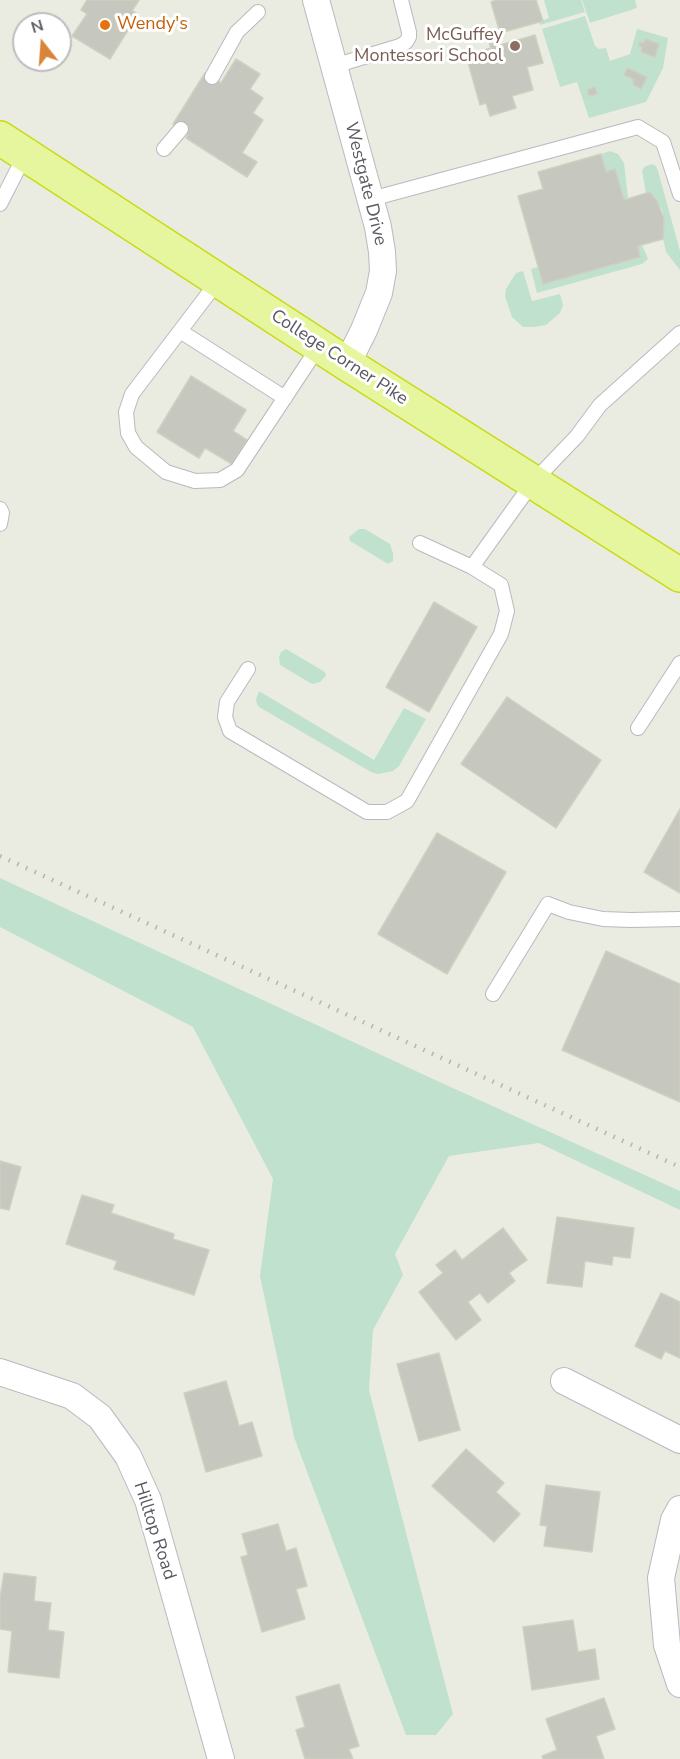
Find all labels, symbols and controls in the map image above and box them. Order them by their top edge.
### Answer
north arrow [12,12,72,72]
text: N [28,14,46,39]
place label: Wendy's [117,14,188,36]
marker: Wendy's [98,18,112,32]
place label: McGuffey Montessori School [354,25,503,68]
marker: McGuffey Montessori School [508,39,522,53]
street label: Westgate Drive [339,120,391,248]
street label: College Corner Pike [266,306,412,410]
street label: Hilltop Road [128,1479,180,1583]

